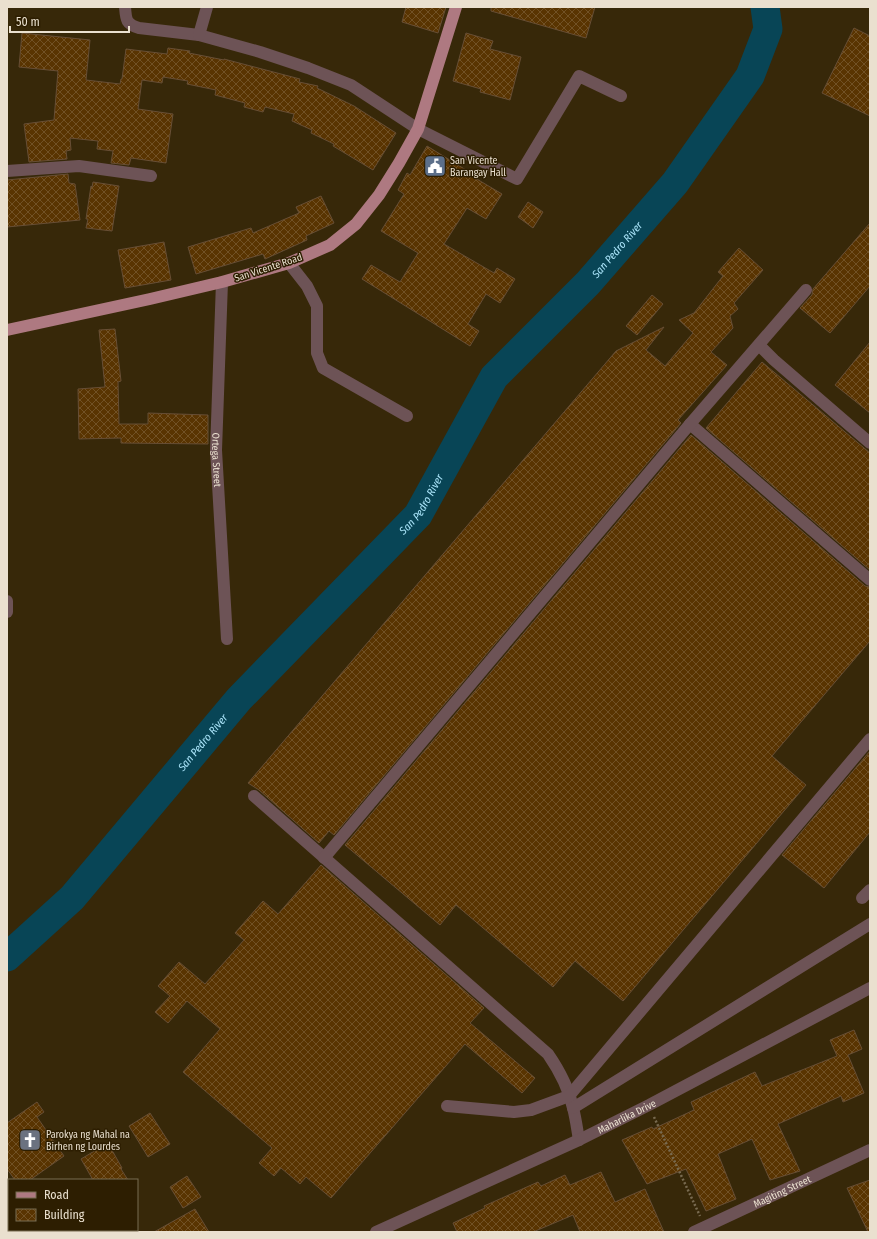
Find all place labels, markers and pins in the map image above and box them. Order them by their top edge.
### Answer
public building icon: San Vicente Barangay Hall [422,153,448,179]
place label: San Vicente Barangay Hall [450,155,506,179]
church icon: Parokya ng Mahal na Birhen ng Lourdes [17,1127,43,1153]
place label: Parokya ng Mahal na Birhen ng Lourdes [46,1129,130,1153]

